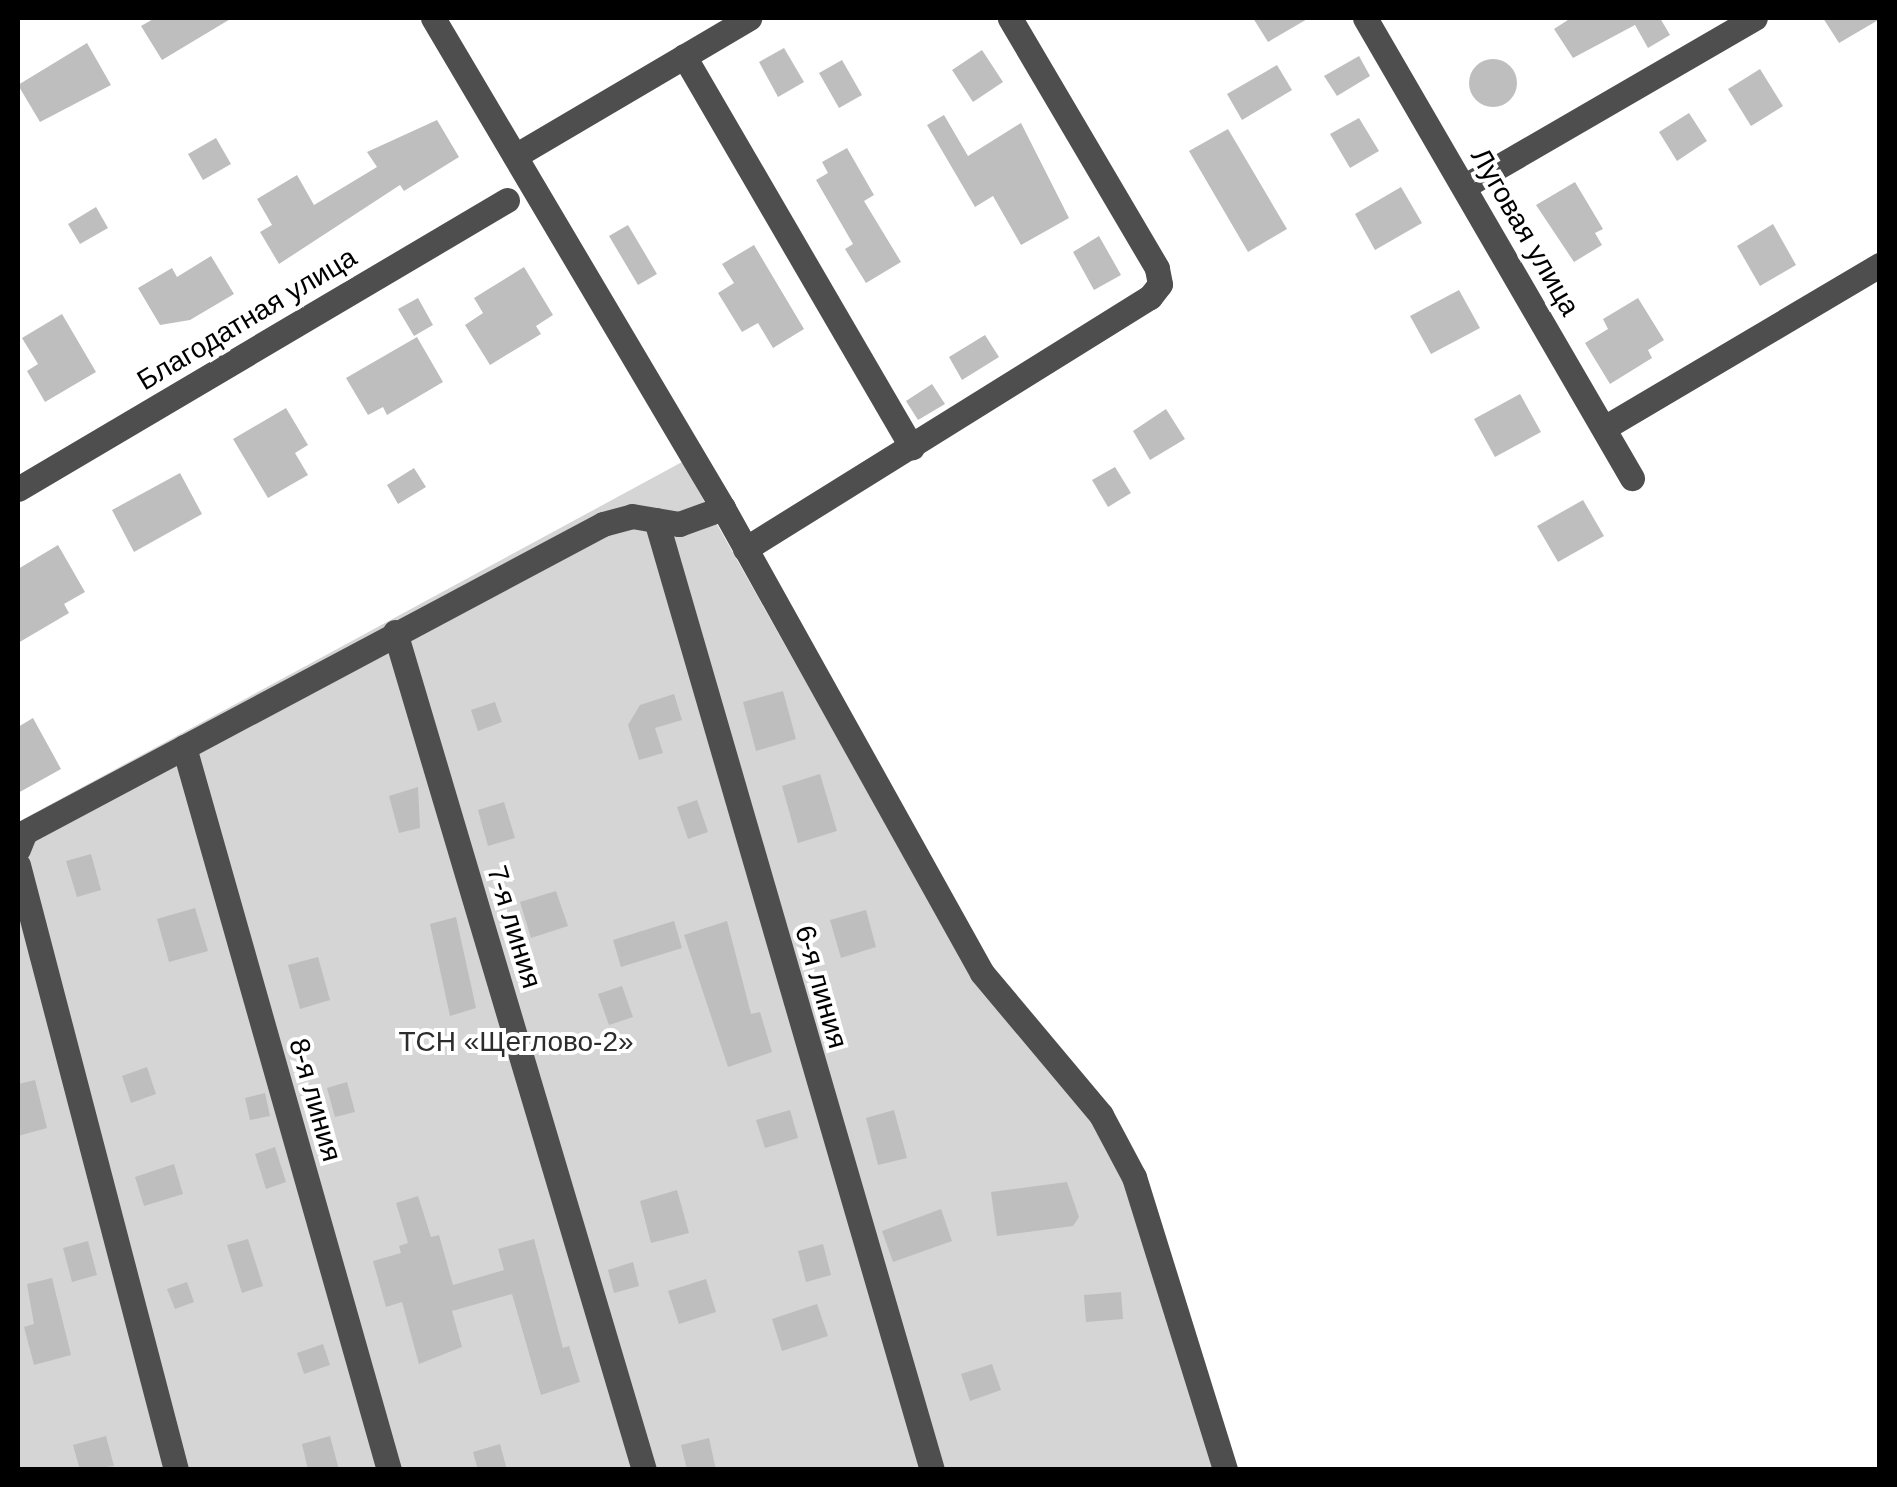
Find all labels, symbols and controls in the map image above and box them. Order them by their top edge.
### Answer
street label: Луговая улица [1463,142,1587,322]
street label: Благодатная улица [131,240,363,398]
street label: 7-я линия [480,862,548,992]
street label: 6-я линия [787,922,855,1052]
park label: ТСН «Щеглово-2» [398,1025,634,1059]
street label: 8-я линия [281,1035,349,1165]

